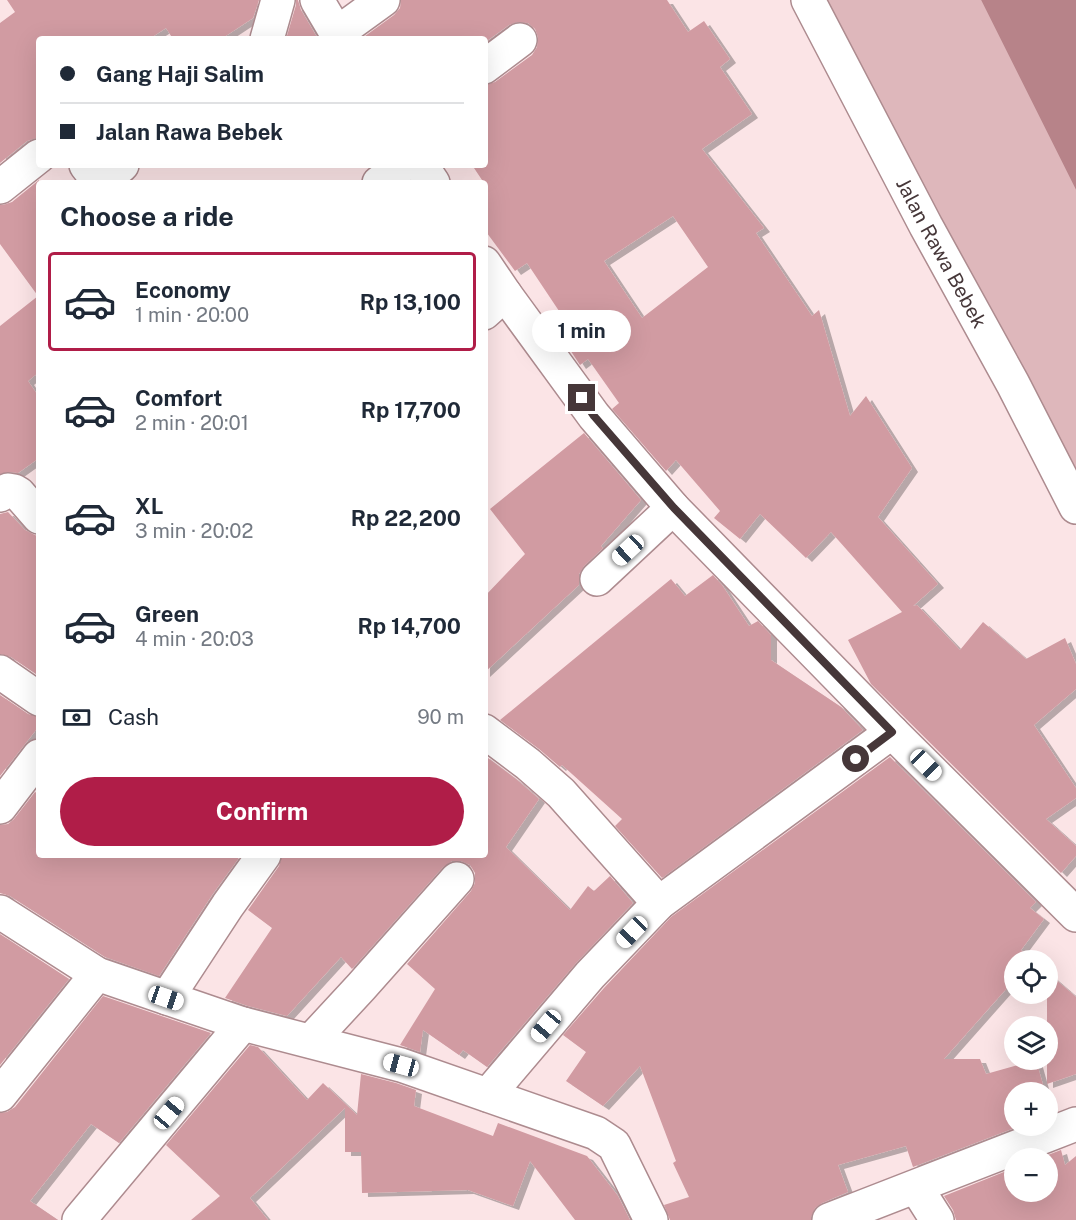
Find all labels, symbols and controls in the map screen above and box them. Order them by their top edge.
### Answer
text: Gang Haji Salim [96,61,264,87]
text: Jalan Rawa Bebek [96,119,283,145]
street label: Jalan Rawa Bebek [891,174,992,332]
text: Choose a ride [60,200,234,232]
icon: car [63,275,117,329]
text: Economy [135,277,231,303]
text: Rp 13,100 [360,289,461,315]
text: 1 min · 20:00 [135,303,249,327]
callout: 1 min [532,311,632,353]
text: 1 min [557,319,606,343]
icon: car [63,383,117,437]
route end [568,384,595,411]
text: Comfort [135,385,222,411]
text: Rp 17,700 [361,397,461,423]
text: 2 min · 20:01 [135,411,249,435]
icon: car [63,491,117,545]
text: XL [135,493,163,519]
text: Rp 22,200 [351,505,461,531]
text: 3 min · 20:02 [135,519,253,543]
car [609,531,647,569]
icon: car [63,599,117,653]
text: Green [135,601,199,627]
text: Rp 14,700 [358,613,461,639]
text: 4 min · 20:03 [135,627,254,651]
icon: cash [60,701,93,734]
text: Cash [108,704,159,730]
text: 90 m [417,705,464,729]
route start [842,745,869,772]
car [907,746,945,784]
button: Confirm [60,777,464,846]
car [613,913,651,951]
map controls [1004,950,1058,1202]
button: locate [1004,950,1058,1004]
car [146,984,186,1012]
car [528,1006,564,1046]
button: layers [1004,1016,1058,1070]
car [381,1052,421,1078]
button: + [1004,1082,1058,1136]
car [151,1093,187,1133]
button: − [1004,1148,1058,1202]

